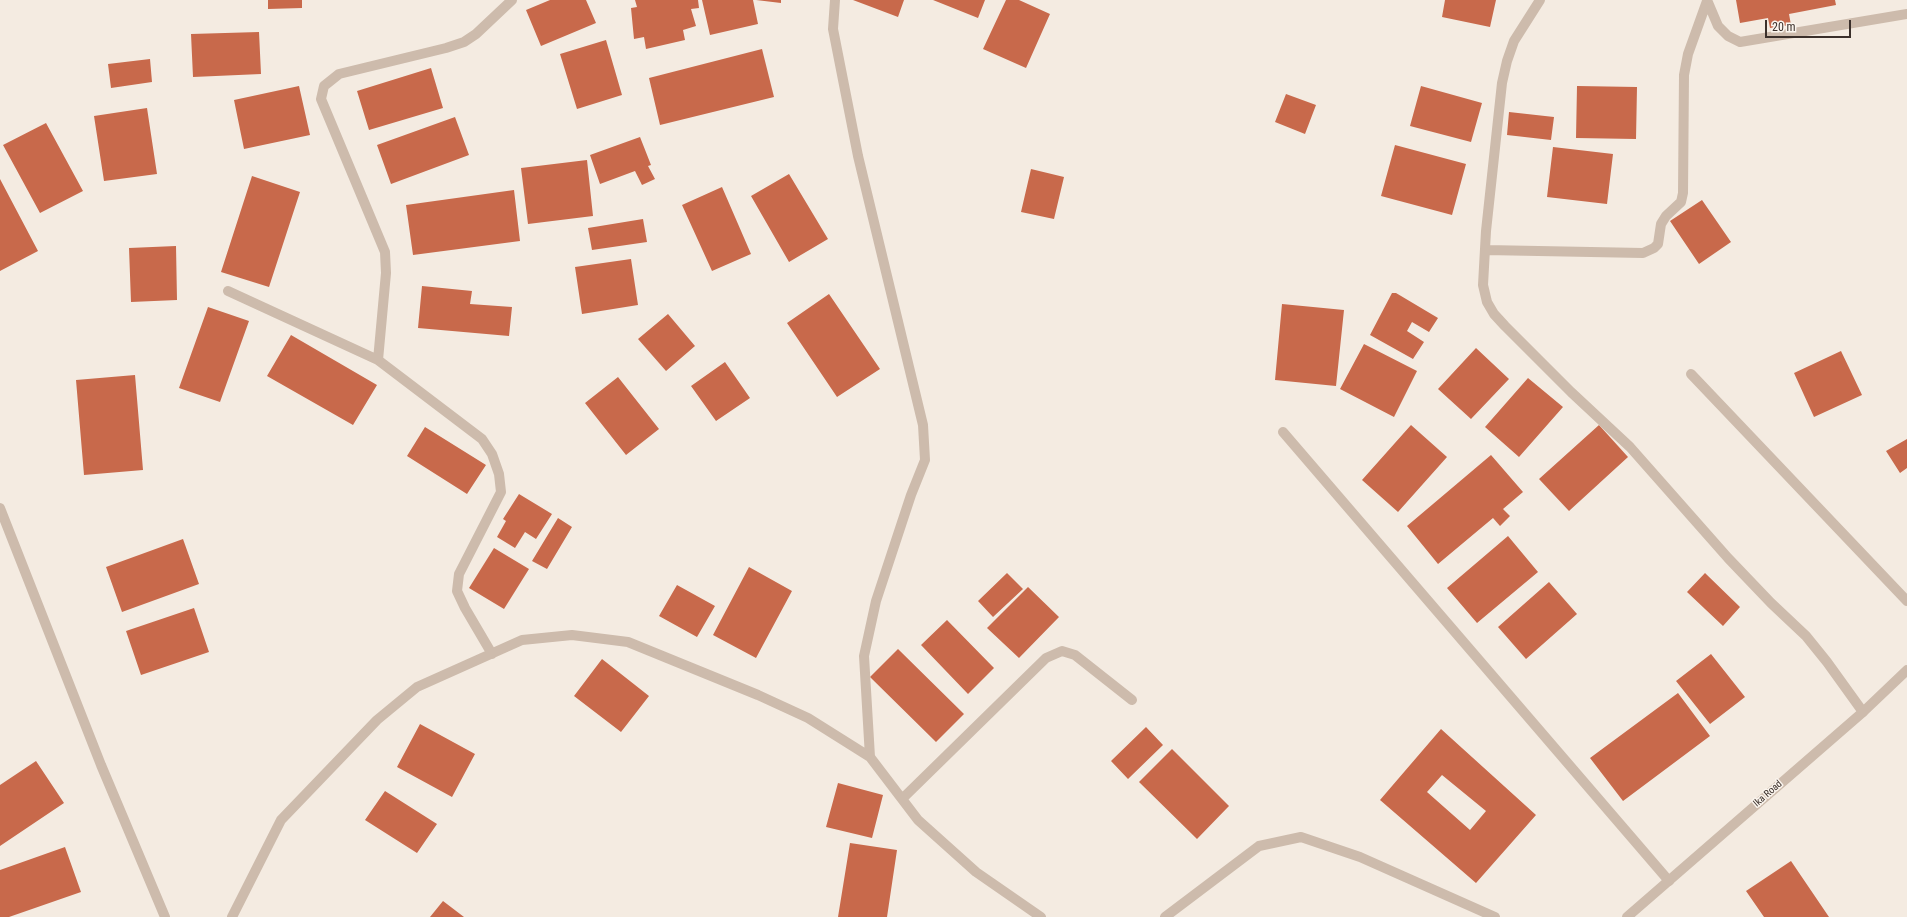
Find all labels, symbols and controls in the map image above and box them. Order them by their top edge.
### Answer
scale bar [1767,12,1853,38]
text: 20 m [1772,20,1796,34]
street label: Ika Road [1751,778,1785,810]

